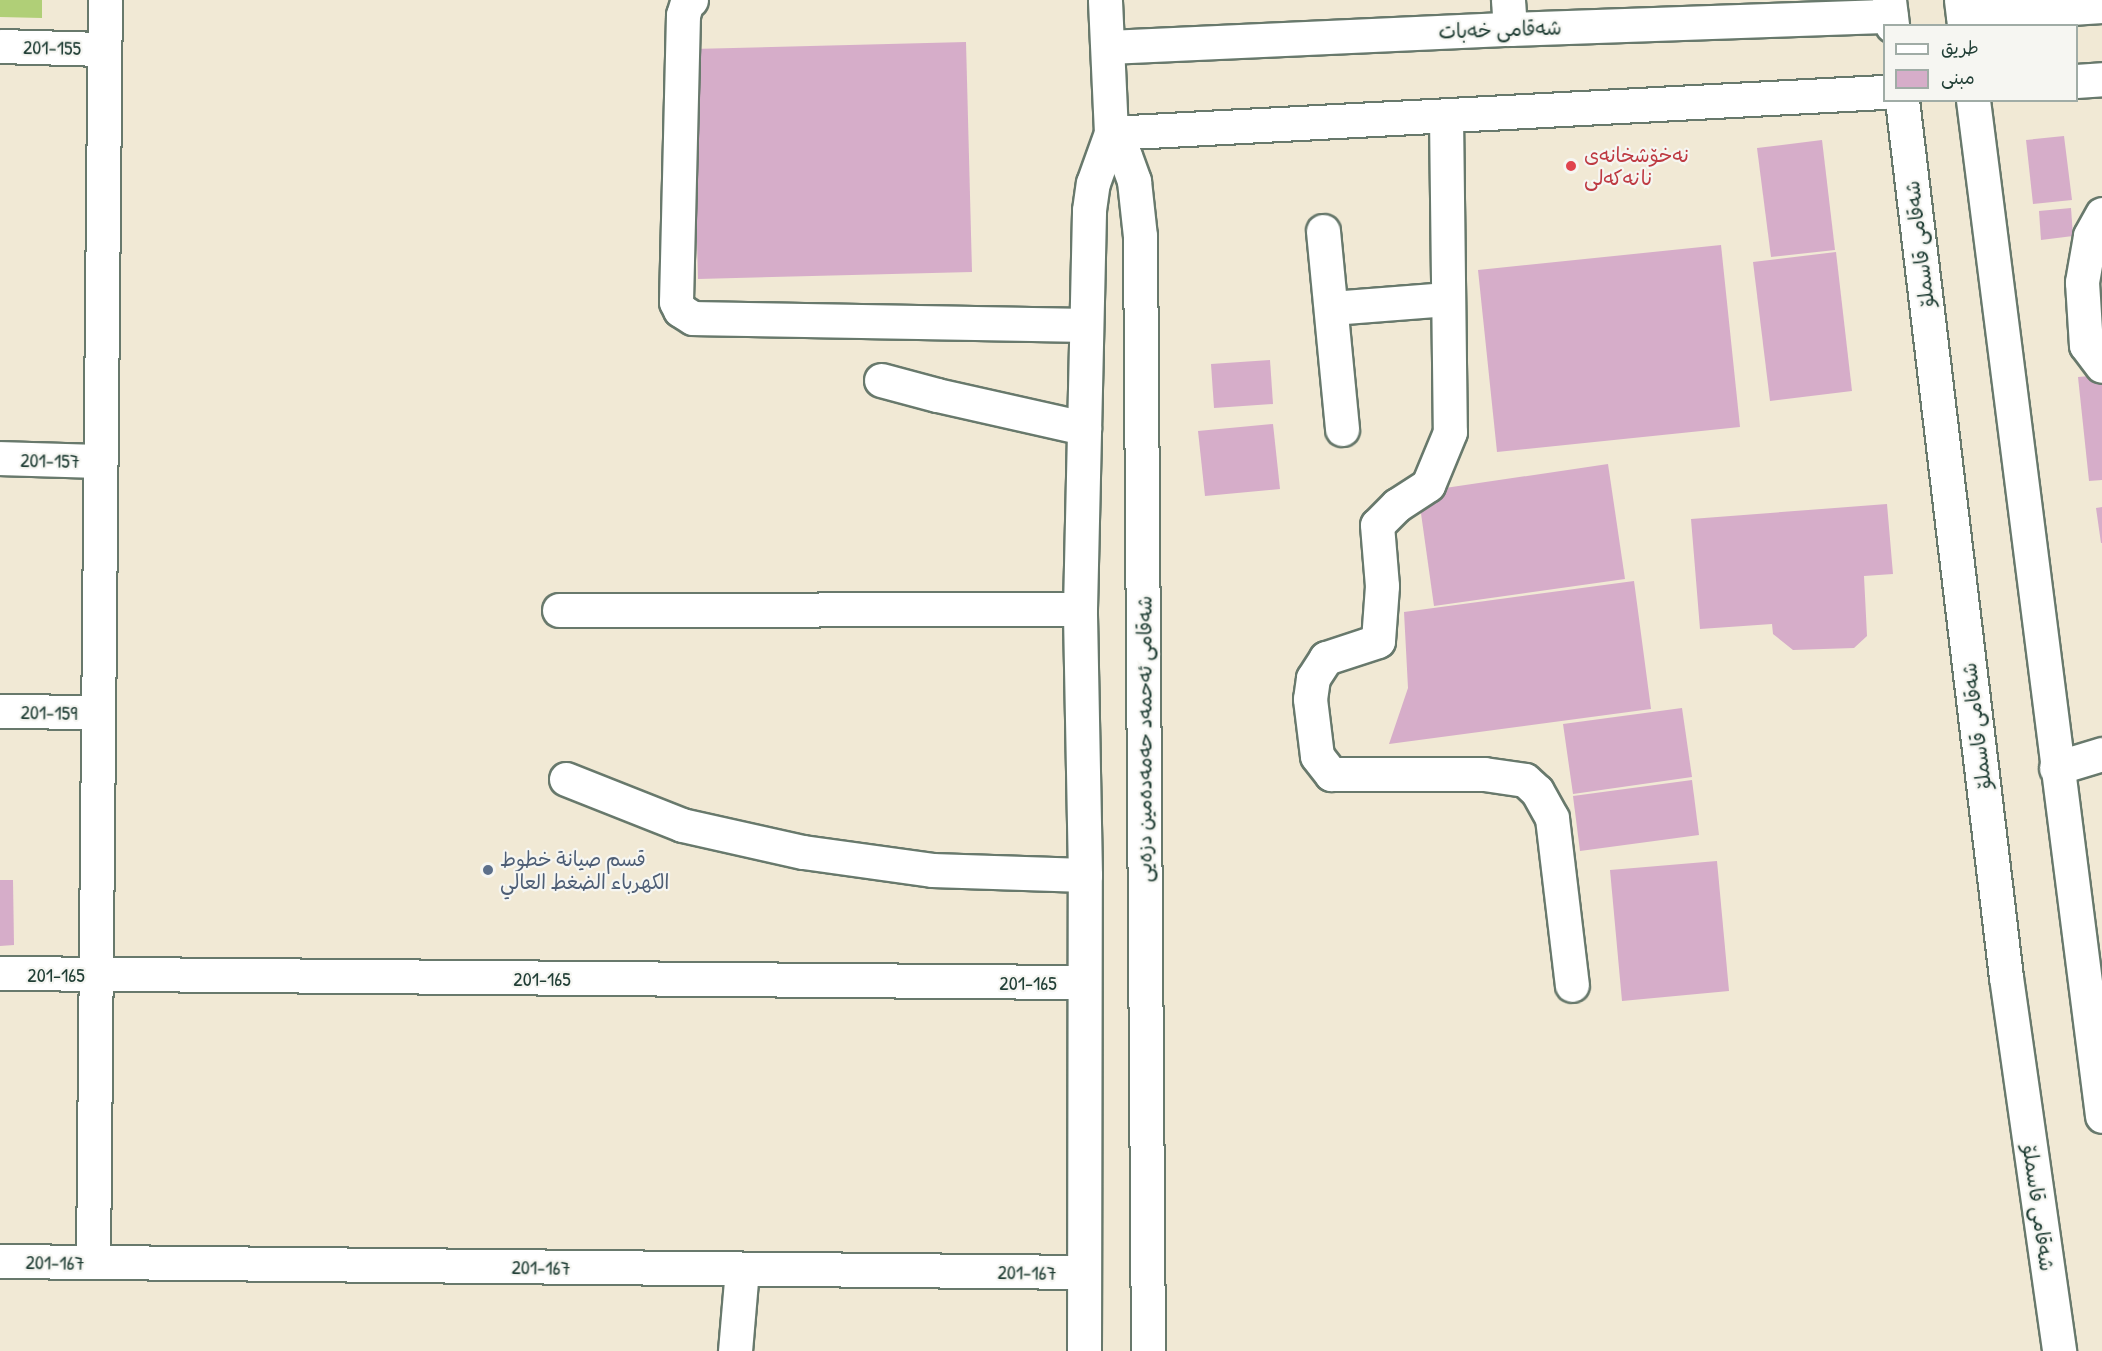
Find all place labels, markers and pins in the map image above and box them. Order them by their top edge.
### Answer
place label: نەخۆشخانەی نانەکەلی [1584,142,1689,189]
marker: نەخۆشخانەی نانەکەلی [1562,157,1580,175]
place label: قسم صيانة خطوط الكهرباء الضغط العالي [500,846,669,893]
marker: قسم صيانة خطوط الكهرباء الضغط العالي [481,863,495,877]

